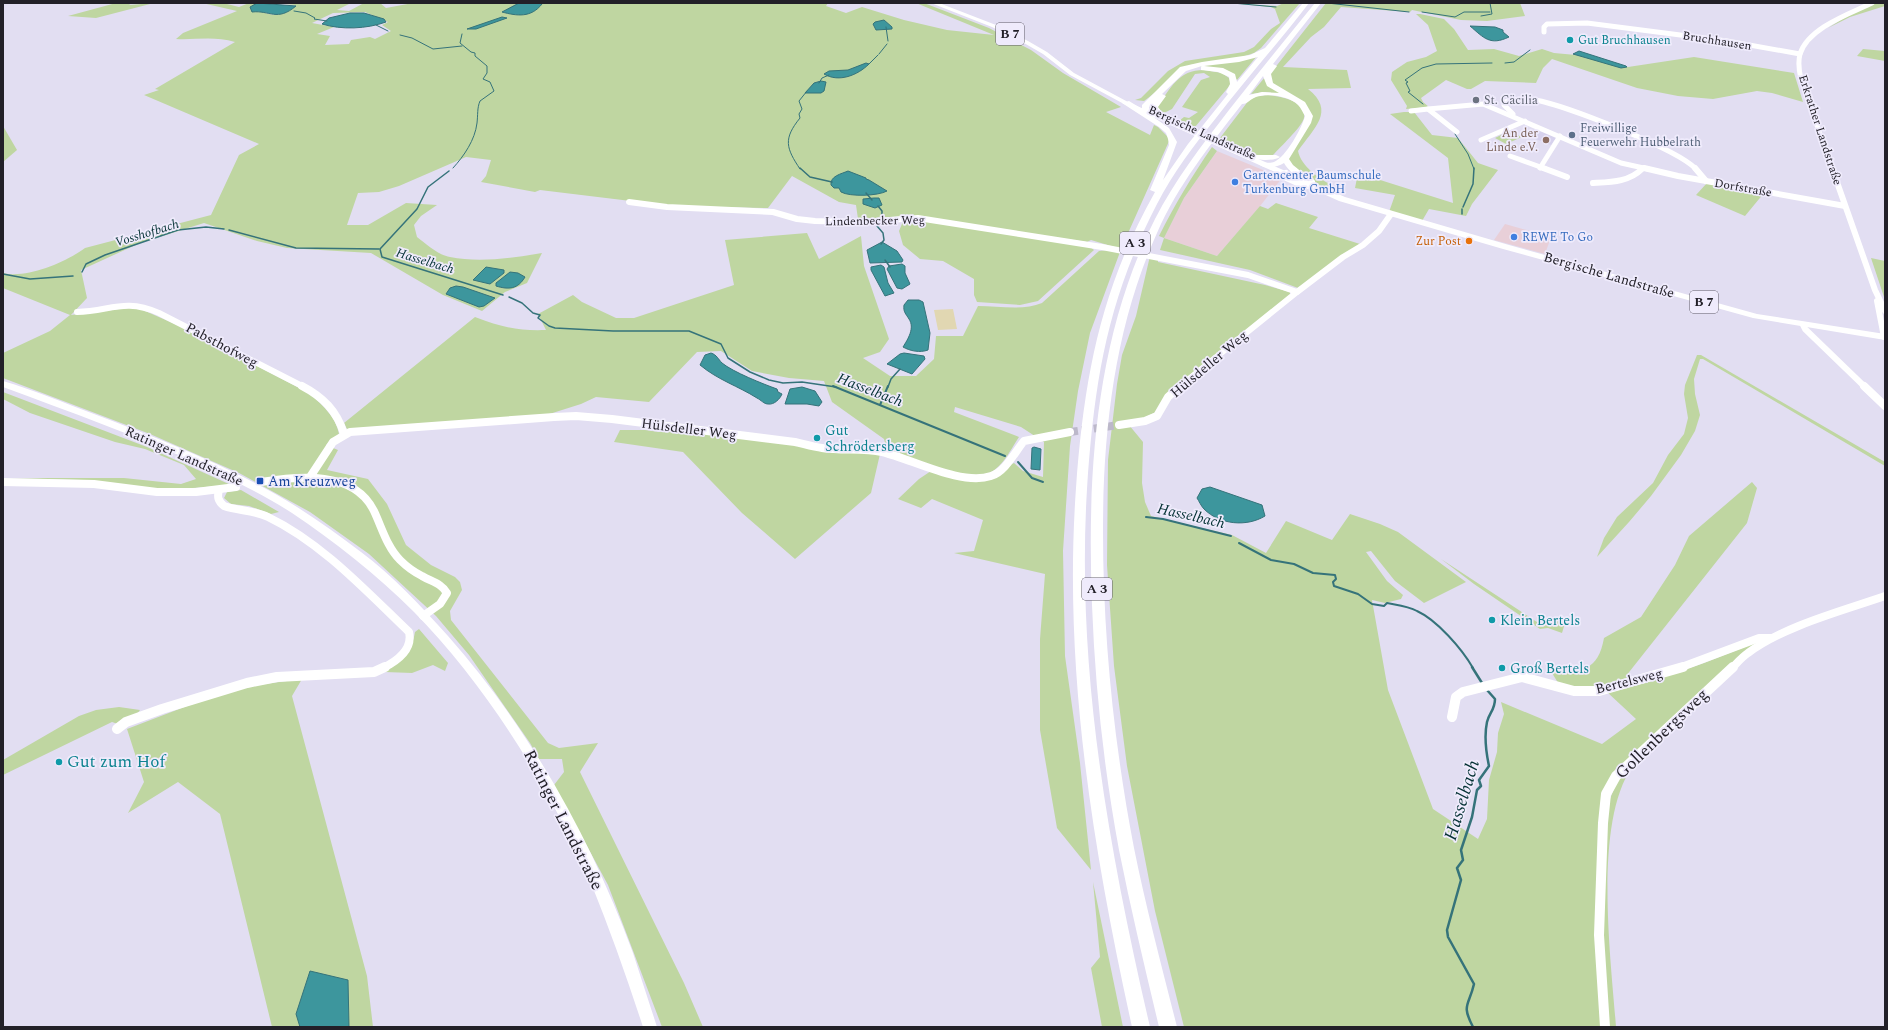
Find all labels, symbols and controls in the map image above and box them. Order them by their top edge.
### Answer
road number: B 7 [996,23,1024,45]
street label: Bruchhausen [1681,26,1753,56]
place label: Gut Bruchhausen [1578,31,1671,50]
marker: Gut Bruchhausen [1565,35,1575,45]
street label: Erkrather Landstraße [1793,72,1847,188]
place label: St. Cäcilia [1484,91,1538,110]
marker: St. Cäcilia [1471,95,1481,105]
street label: Bergische Landstraße [1145,101,1259,165]
place label: Freiwillige Feuerwehr Hubbelrath [1580,119,1701,152]
place label: An der Linde e.V. [1486,124,1538,157]
marker: Freiwillige Feuerwehr Hubbelrath [1567,130,1577,140]
marker: An der Linde e.V. [1541,135,1551,145]
place label: Gartencenter Baumschule Turkenburg GmbH [1243,166,1381,199]
street label: Dorfstraße [1713,174,1773,202]
marker: Gartencenter Baumschule Turkenburg GmbH [1230,177,1240,187]
street label: Lindenbecker Weg [825,211,925,231]
water label: Vosshofbach [112,214,182,252]
place label: REWE To Go [1522,228,1593,247]
road number: A 3 [1120,232,1150,254]
place label: Zur Post [1416,232,1461,251]
marker: REWE To Go [1509,232,1519,242]
marker: Zur Post [1464,236,1474,246]
water label: Hasselbach [394,243,457,279]
street label: Bergische Landstraße [1541,246,1677,304]
road number: B 7 [1690,291,1718,313]
street label: Pabsthofweg [182,317,262,373]
street label: Hülsdeller Weg [1166,325,1252,403]
water label: Hasselbach [834,367,906,413]
street label: Hülsdeller Weg [640,413,738,445]
street label: Ratinger Landstraße [122,420,247,492]
place label: Gut Schrödersberg [825,420,915,457]
marker: Gut Schrödersberg [812,433,822,443]
place label: Am Kreuzweg [268,471,356,492]
marker: Am Kreuzweg [255,476,265,486]
water label: Hasselbach [1155,497,1227,535]
road number: A 3 [1082,578,1112,600]
place label: Klein Bertels [1500,610,1580,631]
marker: Klein Bertels [1487,615,1497,625]
place label: Groß Bertels [1510,658,1589,679]
marker: Groß Bertels [1497,663,1507,673]
street label: Bertelsweg [1593,663,1665,699]
street label: Gollenbergsweg [1609,682,1715,786]
street label: Ratinger Landstraße [516,745,610,895]
place label: Gut zum Hof [67,749,166,775]
marker: Gut zum Hof [54,757,64,767]
water label: Hasselbach [1437,757,1487,843]

